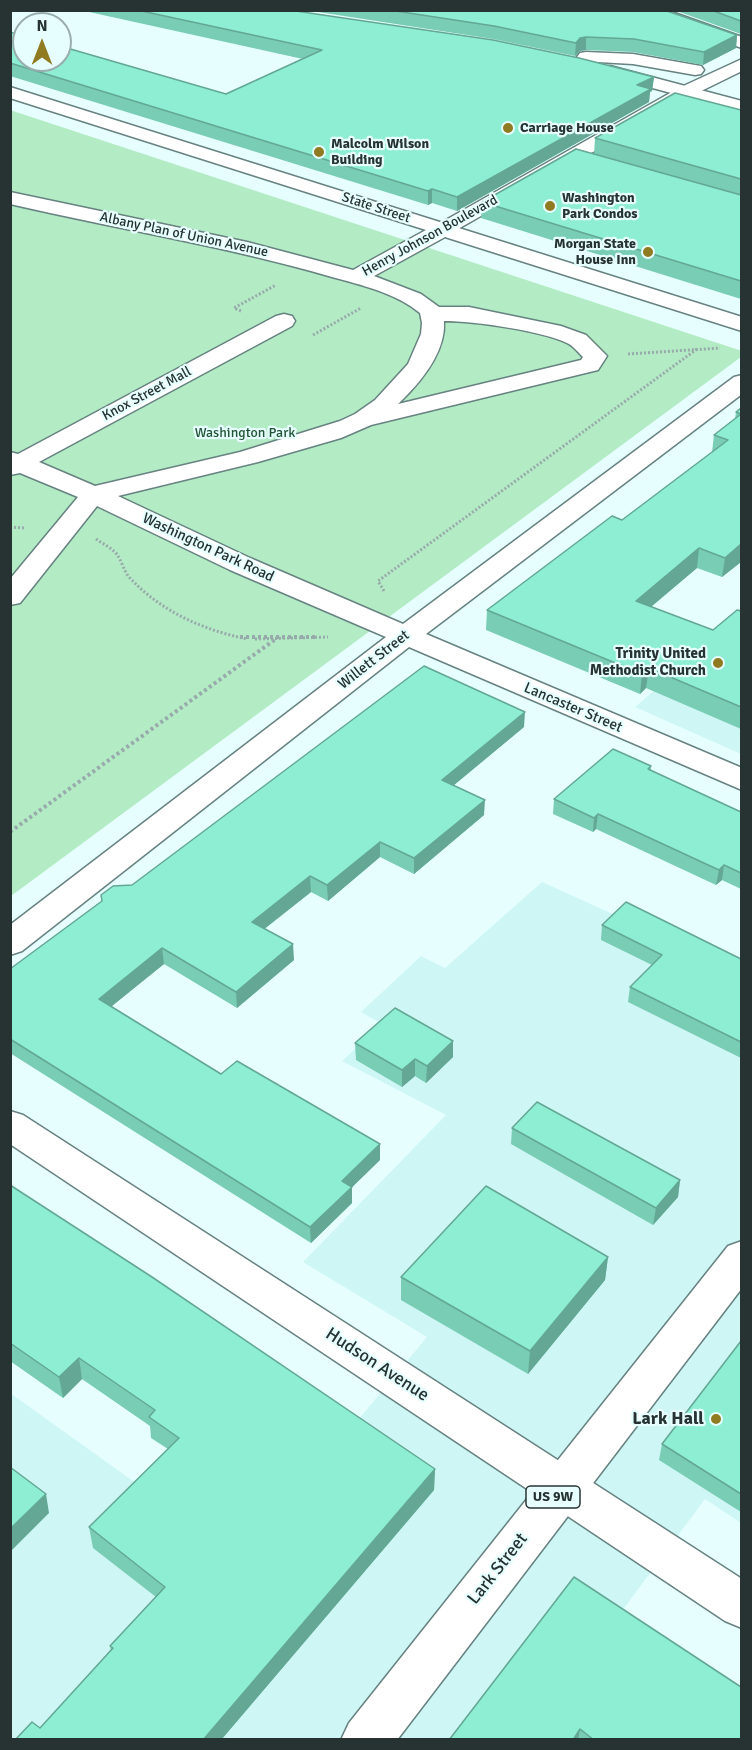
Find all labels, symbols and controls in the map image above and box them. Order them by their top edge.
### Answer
north arrow [12,12,72,72]
text: N [36,16,48,36]
place label: Carriage House [520,120,614,136]
marker: Carriage House [501,121,515,135]
place label: Malcolm Wilson Building [331,136,429,168]
marker: Malcolm Wilson Building [312,145,326,159]
street label: State Street [340,189,412,227]
place label: Washington Park Condos [562,190,638,222]
street label: Henry Johnson Boulevard [359,192,501,280]
marker: Washington Park Condos [543,199,557,213]
street label: Albany Plan of Union Avenue [98,209,270,261]
place label: Morgan State House Inn [554,236,636,268]
marker: Morgan State House Inn [641,245,655,259]
street label: Knox Street Mall [100,363,194,425]
park label: Washington Park [195,425,295,441]
street label: Washington Park Road [139,510,277,586]
street label: Willett Street [335,627,413,693]
place label: Trinity United Methodist Church [590,645,706,680]
marker: Trinity United Methodist Church [711,656,725,670]
street label: Lancaster Street [521,679,625,737]
street label: Hudson Avenue [321,1324,433,1406]
place label: Lark Hall [632,1408,704,1430]
marker: Lark Hall [709,1412,723,1426]
road number: US 9W [526,1486,580,1508]
street label: Lark Street [463,1529,533,1609]

